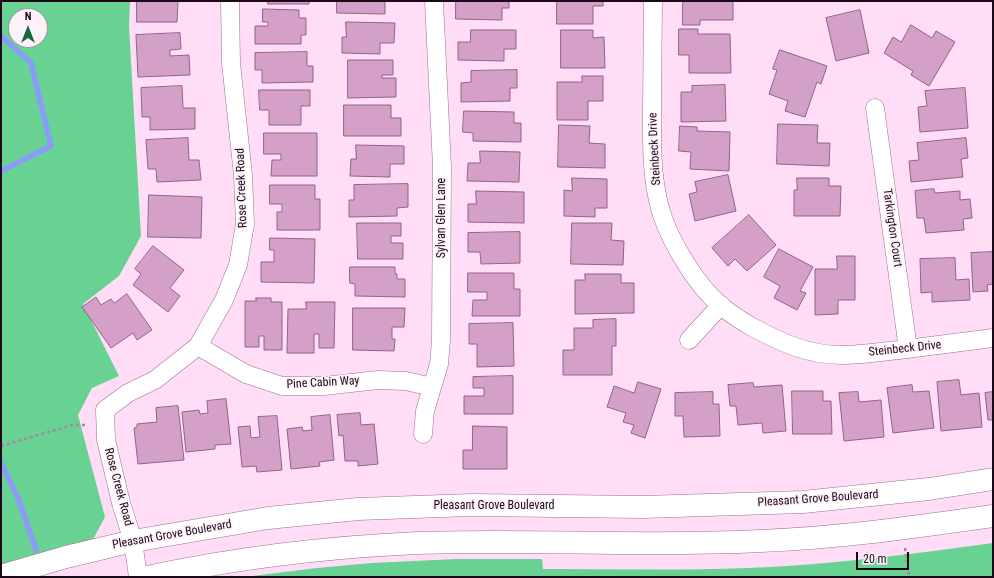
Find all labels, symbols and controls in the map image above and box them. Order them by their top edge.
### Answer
north arrow [8,8,48,48]
text: N [25,10,31,23]
street label: Steinbeck Drive [646,112,664,186]
street label: Rose Creek Road [233,148,251,228]
street label: Sylvan Glen Lane [435,178,449,258]
street label: Tarkington Court [879,188,905,268]
street label: Steinbeck Drive [868,338,942,360]
street label: Pine Cabin Way [286,374,360,392]
street label: Rose Creek Road [101,446,135,528]
street label: Pleasant Grove Boulevard [757,488,879,510]
street label: Pleasant Grove Boulevard [433,499,555,513]
street label: Pleasant Grove Boulevard [111,517,233,553]
scale bar [858,544,911,570]
text: 20 m [863,552,887,566]

